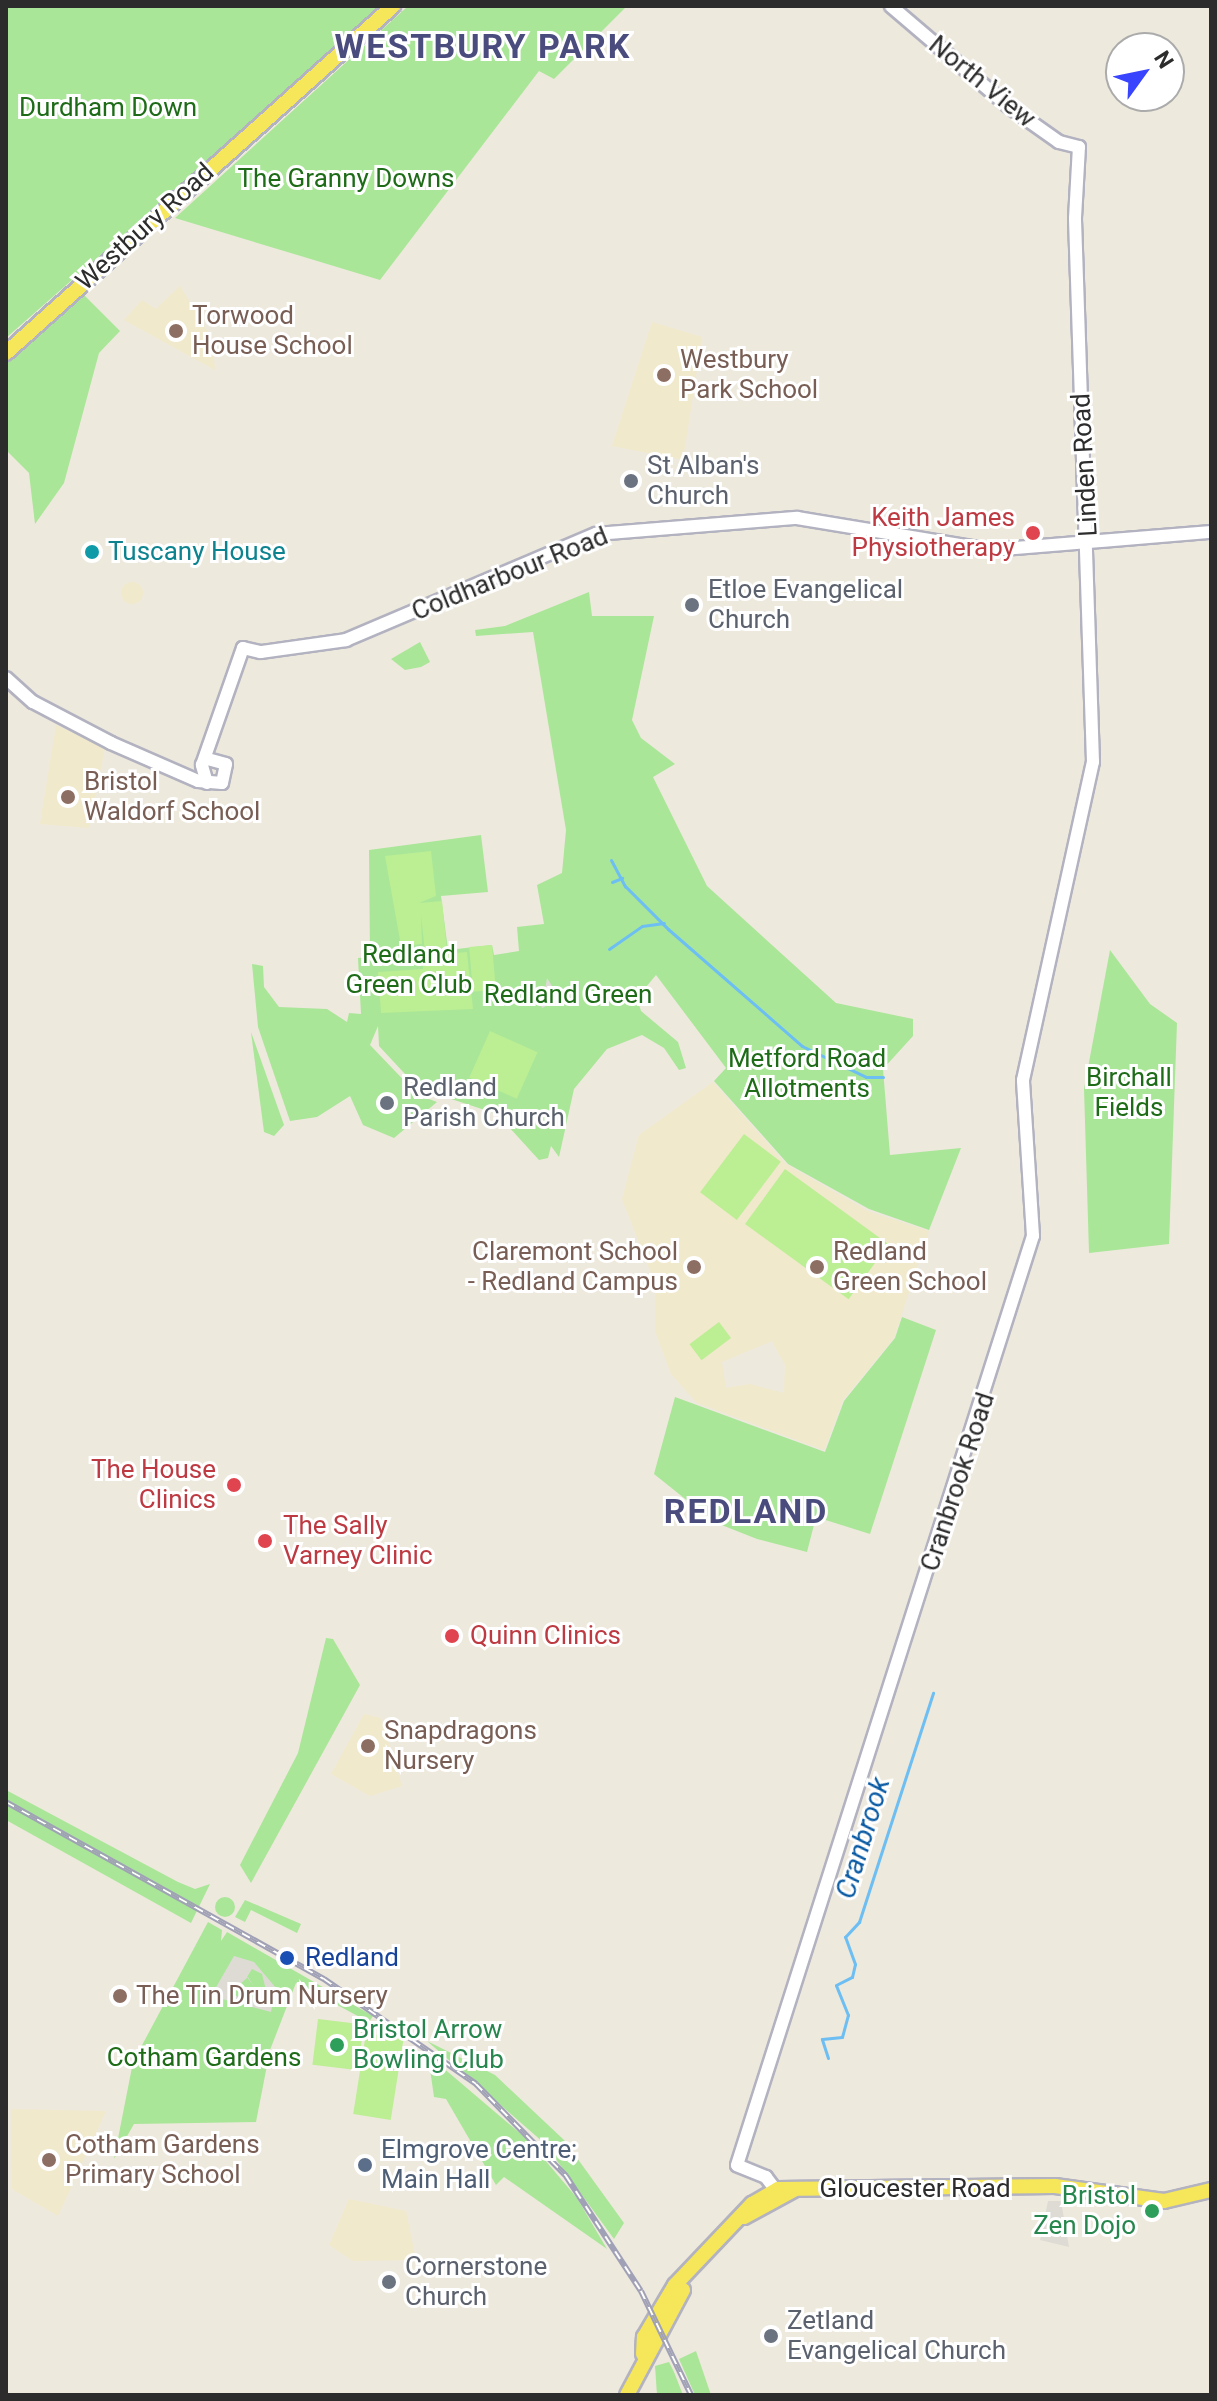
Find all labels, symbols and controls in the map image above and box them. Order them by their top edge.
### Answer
district label: WESTBURY PARK [335,27,631,67]
street label: North View [922,30,1042,134]
north arrow [1105,32,1185,112]
text: N [1149,46,1179,73]
park label: Durdham Down [19,92,197,124]
street label: Westbury Road [70,157,220,297]
park label: The Granny Downs [238,163,454,195]
place label: Torwood House School [192,300,353,362]
marker: Torwood House School [167,322,185,340]
place label: Westbury Park School [680,344,818,406]
marker: Westbury Park School [655,366,673,384]
street label: Linden Road [1066,392,1104,538]
place label: St Alban's Church [647,450,759,512]
marker: St Alban's Church [622,472,640,490]
place label: Keith James Physiotherapy [852,502,1015,564]
street label: Coldharbour Road [407,520,613,628]
marker: Keith James Physiotherapy [1022,522,1044,544]
place label: Tuscany House [108,536,286,568]
marker: Tuscany House [83,543,101,561]
place label: Etloe Evangelical Church [708,574,903,636]
marker: Etloe Evangelical Church [683,596,701,614]
place label: Bristol Waldorf School [84,766,260,828]
marker: Bristol Waldorf School [59,788,77,806]
park label: Redland Green Club [346,939,472,1000]
park label: Redland Green [484,979,652,1011]
park label: Metford Road Allotments [728,1043,886,1104]
park label: Birchall Fields [1086,1062,1172,1124]
place label: Redland Parish Church [403,1072,565,1134]
marker: Redland Parish Church [378,1094,396,1112]
place label: Claremont School - Redland Campus [468,1236,678,1298]
place label: Redland Green School [833,1236,987,1298]
marker: Claremont School - Redland Campus [685,1258,703,1276]
marker: Redland Green School [808,1258,826,1276]
street label: Cranbrook Road [914,1389,1002,1575]
place label: The House Clinics [91,1454,216,1516]
marker: The House Clinics [223,1474,245,1496]
district label: REDLAND [664,1492,828,1532]
place label: The Sally Varney Clinic [283,1510,433,1572]
marker: The Sally Varney Clinic [254,1530,276,1552]
place label: Quinn Clinics [470,1620,621,1652]
marker: Quinn Clinics [441,1625,463,1647]
place label: Snapdragons Nursery [384,1715,537,1776]
marker: Snapdragons Nursery [359,1737,377,1755]
water label: Cranbrook [829,1773,897,1903]
place label: Redland [305,1942,399,1974]
marker: Redland [276,1947,298,1969]
place label: The Tin Drum Nursery [136,1980,388,2012]
marker: The Tin Drum Nursery [111,1987,129,2005]
place label: Bristol Arrow Bowling Club [353,2014,504,2076]
marker: Bristol Arrow Bowling Club [328,2036,346,2054]
park label: Cotham Gardens [107,2042,301,2074]
place label: Cotham Gardens Primary School [65,2129,260,2190]
place label: Elmgrove Centre; Main Hall [381,2134,577,2196]
marker: Cotham Gardens Primary School [40,2151,58,2169]
marker: Elmgrove Centre; Main Hall [356,2156,374,2174]
street label: Gloucester Road [819,2173,1011,2205]
place label: Bristol Zen Dojo [1033,2180,1136,2242]
marker: Bristol Zen Dojo [1143,2202,1161,2220]
place label: Cornerstone Church [405,2251,547,2312]
marker: Cornerstone Church [380,2273,398,2291]
place label: Zetland Evangelical Church [787,2305,1006,2366]
marker: Zetland Evangelical Church [762,2327,780,2345]

